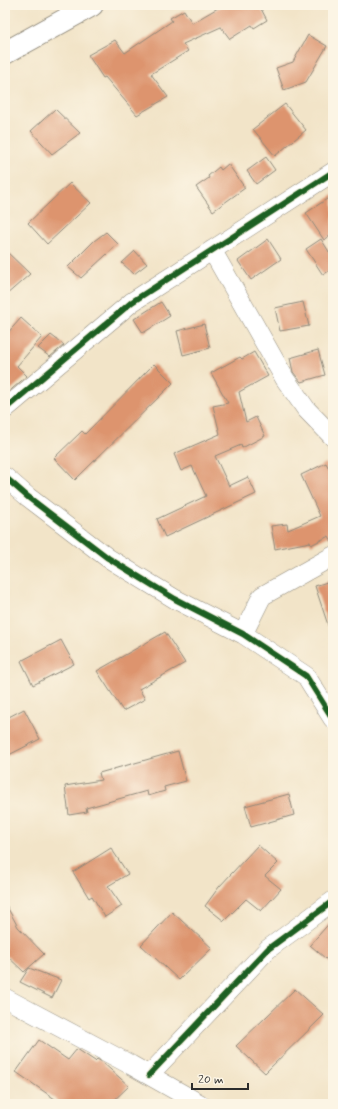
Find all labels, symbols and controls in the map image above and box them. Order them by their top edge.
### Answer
scale bar [192,1065,248,1091]
text: 20 m [198,1072,224,1088]

